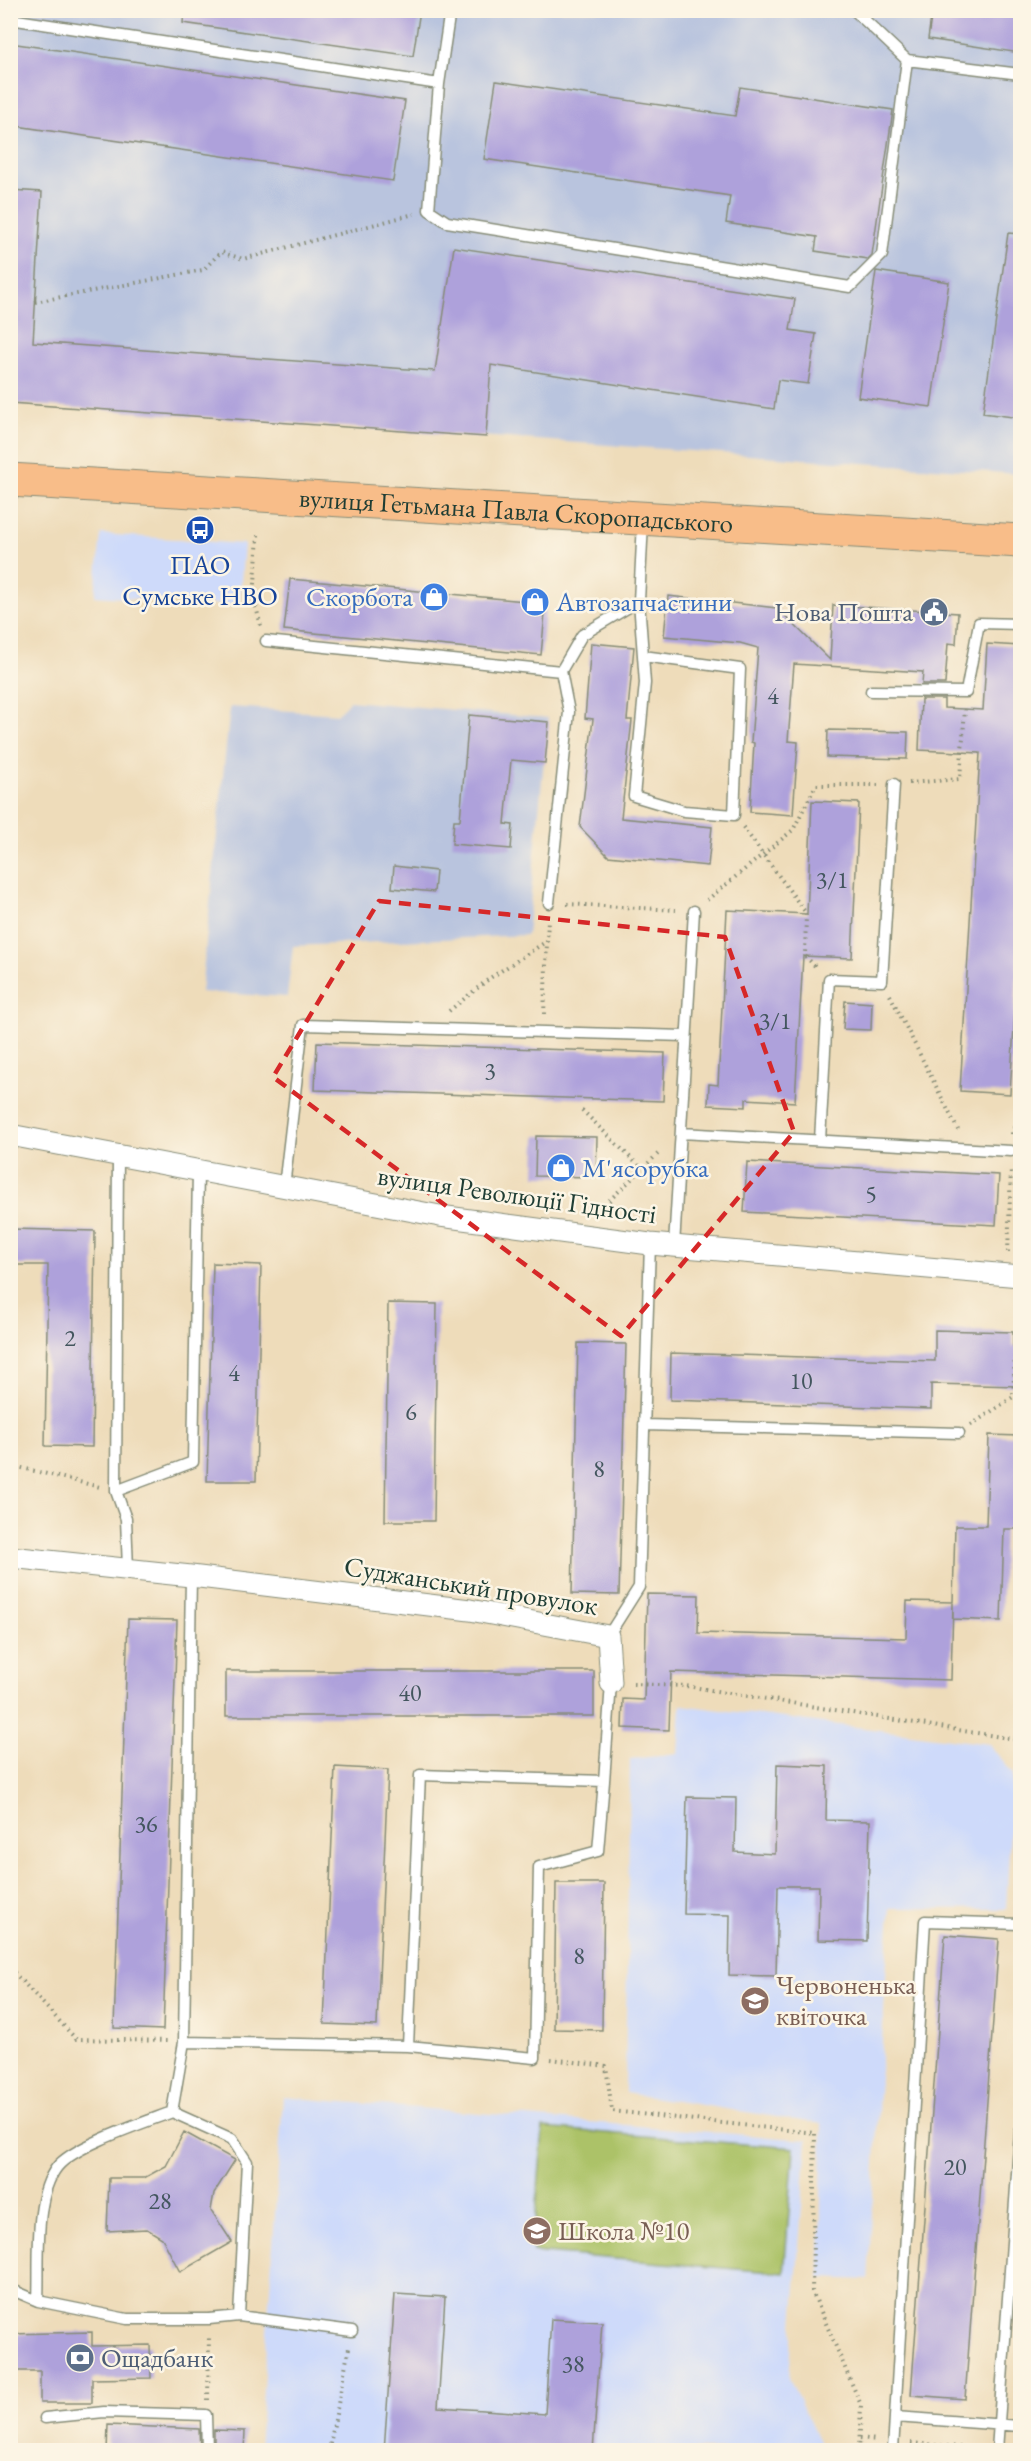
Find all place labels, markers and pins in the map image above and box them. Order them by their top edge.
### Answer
bus stop icon: ПАО Сумське НВО [184,514,216,546]
place label: ПАО Сумське НВО [122,547,278,613]
place label: Скорбота [306,579,413,614]
shop icon: Скорбота [418,581,450,613]
place label: Автозапчастини [555,584,732,619]
shop icon: Автозапчастини [519,586,551,618]
place label: Нова Пошта [774,594,913,629]
public building icon: Нова Пошта [918,596,950,628]
place label: М'ясорубка [582,1150,709,1185]
shop icon: М'ясорубка [545,1152,577,1184]
place label: Червоненька квіточка [776,1967,916,2033]
school or university icon: Червоненька квіточка [739,1985,771,2017]
place label: Школа №10 [558,2213,690,2248]
school or university icon: Школа №10 [521,2215,553,2247]
place label: Ощадбанк [101,2340,213,2375]
bank icon: Ощадбанк [64,2342,96,2374]

